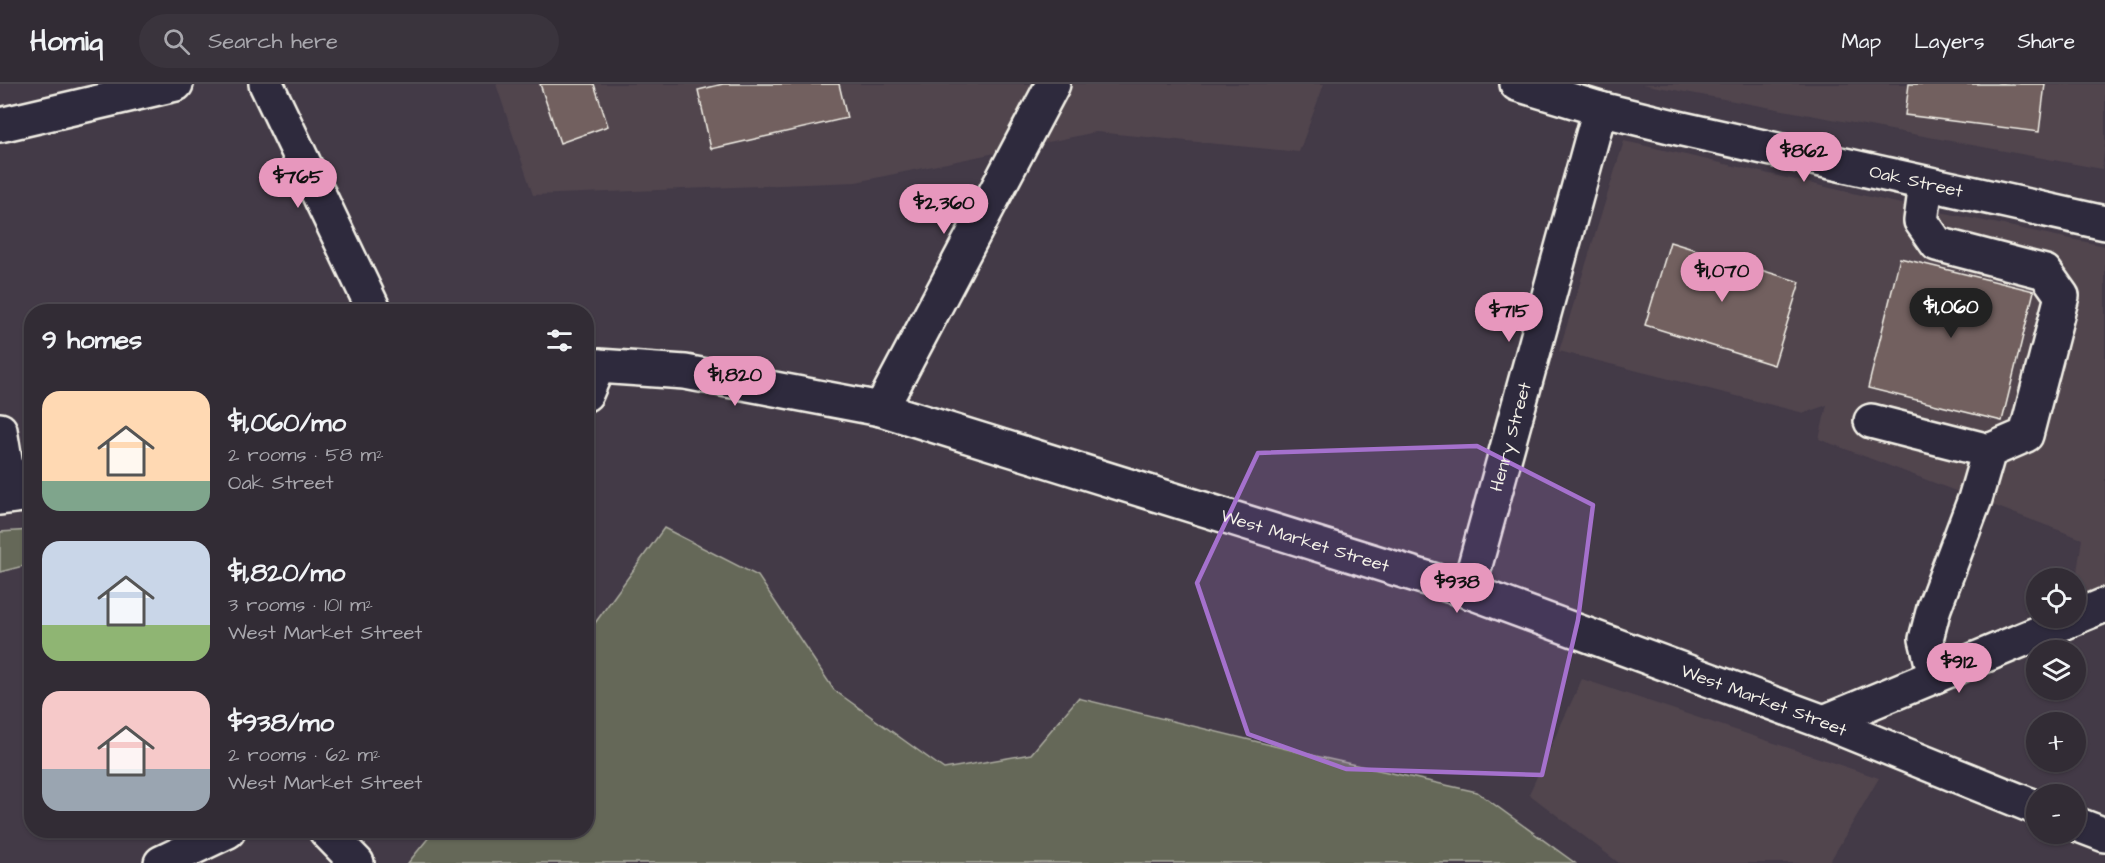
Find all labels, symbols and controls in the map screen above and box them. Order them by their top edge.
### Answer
search box [139,14,559,68]
text: Homiq [30,22,103,61]
icon: search [160,25,193,58]
text: Search here [208,26,338,57]
text: Map [1841,27,1881,56]
text: Layers [1914,27,1984,56]
text: Share [2017,27,2075,56]
pin: $862 [1768,132,1840,183]
text: $862 [1780,137,1828,165]
pin: $765 [262,158,334,209]
street label: Oak Street [1867,158,1966,204]
text: $765 [273,163,323,191]
pin: $2,360 [895,184,993,235]
text: $2,360 [913,189,975,217]
pin: $1,070 [1673,252,1771,303]
text: $1,070 [1695,257,1749,285]
pin: $1,060 [1902,288,2000,339]
pin: $715 [1473,292,1545,343]
text: $1,060 [1923,293,1979,321]
text: $715 [1489,297,1529,325]
text: 9 homes [42,322,142,358]
icon: filters [543,324,576,357]
pin: $1,820 [686,356,784,407]
text: $1,820 [708,361,762,389]
street label: Henry Street [1483,379,1537,494]
text: $1,060/mo [228,405,346,441]
icon: home [90,415,162,487]
text: 2 rooms · 58 m² [228,441,384,469]
text: Oak Street [228,469,334,497]
street label: West Market Street [1218,503,1393,579]
text: $1,820/mo [228,555,345,591]
pin: $938 [1421,563,1493,614]
icon: home [90,565,162,637]
text: $938 [1434,568,1480,596]
map controls [2026,568,2086,844]
button: locate [2026,568,2086,628]
text: 3 rooms · 101 m² [228,591,373,619]
text: West Market Street [228,619,422,647]
button: layers [2026,640,2086,700]
pin: $912 [1923,643,1995,694]
text: $912 [1941,648,1977,676]
street label: West Market Street [1678,658,1851,743]
text: $938/mo [228,705,334,741]
button: + [2026,712,2086,772]
icon: home [90,715,162,787]
text: 2 rooms · 62 m² [228,741,380,769]
text: West Market Street [228,769,422,797]
button: − [2026,784,2086,844]

